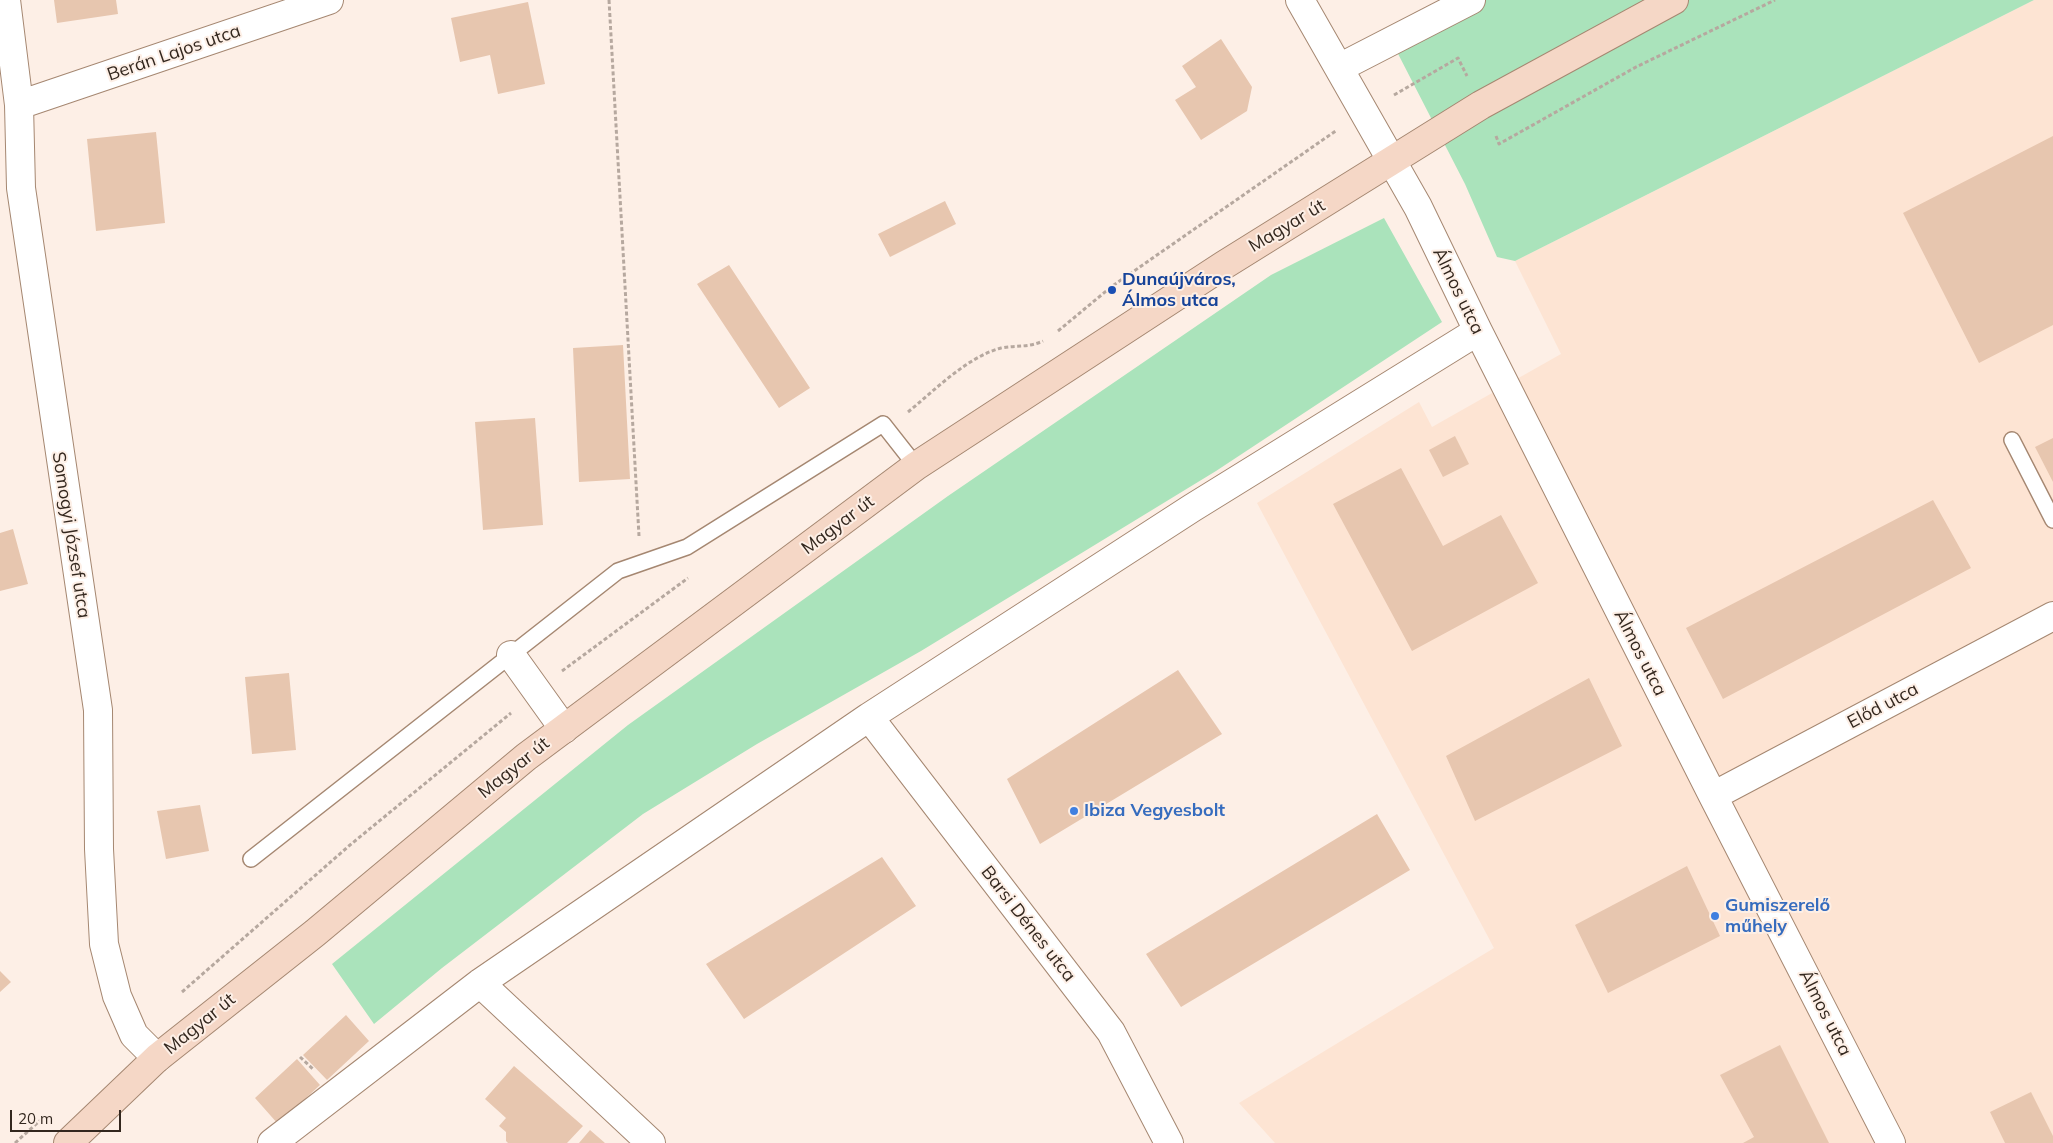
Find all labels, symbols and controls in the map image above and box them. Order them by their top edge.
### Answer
street label: Berán Lajos utca [104,20,244,86]
street label: Magyar út [1245,195,1329,257]
street label: Álmos utca [1428,244,1488,338]
place label: Dunaújváros, Álmos utca [1122,269,1236,312]
marker: Dunaújváros, Álmos utca [1106,284,1118,296]
street label: Somogyi József utca [47,450,95,620]
street label: Magyar út [797,491,879,559]
street label: Álmos utca [1609,606,1671,700]
street label: Előd utca [1844,678,1922,734]
street label: Magyar út [474,733,554,803]
place label: Ibiza Vegyesbolt [1084,800,1225,822]
marker: Ibiza Vegyesbolt [1068,805,1080,817]
street label: Barsi Dénes utca [976,862,1080,986]
place label: Gumiszerelő műhely [1725,895,1830,938]
marker: Gumiszerelő műhely [1709,910,1721,922]
street label: Álmos utca [1794,966,1856,1060]
street label: Magyar út [160,989,240,1059]
scale bar [12,1100,124,1132]
text: 20 m [18,1109,53,1128]

